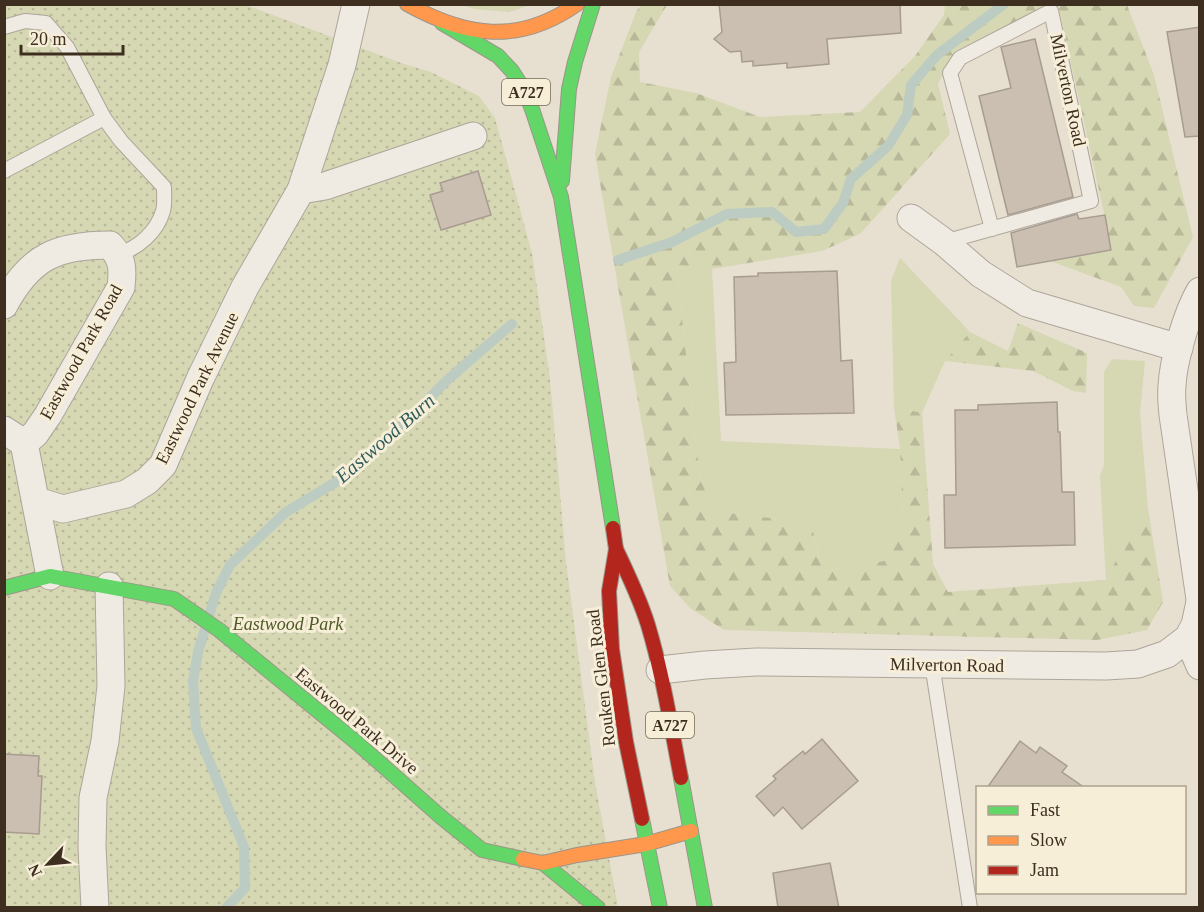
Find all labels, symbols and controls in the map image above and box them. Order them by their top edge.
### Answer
scale bar [21,18,123,56]
text: 20 m [30,29,67,49]
street label: Milverton Road [1046,32,1090,148]
road number: A727 [502,79,550,105]
street label: Eastwood Park Road [36,281,126,423]
street label: Eastwood Park Avenue [151,309,243,467]
water label: Eastwood Burn [330,389,439,488]
street label: Rouken Glen Road [583,608,619,748]
park label: Eastwood Park [232,614,344,634]
street label: Milverton Road [890,654,1004,676]
street label: Eastwood Park Drive [292,664,422,778]
road number: A727 [646,712,694,738]
legend [976,786,1186,894]
text: Fast [1030,800,1060,820]
text: Slow [1030,830,1067,850]
north arrow [18,834,78,894]
text: Jam [1030,860,1059,880]
text: N [25,861,45,879]

